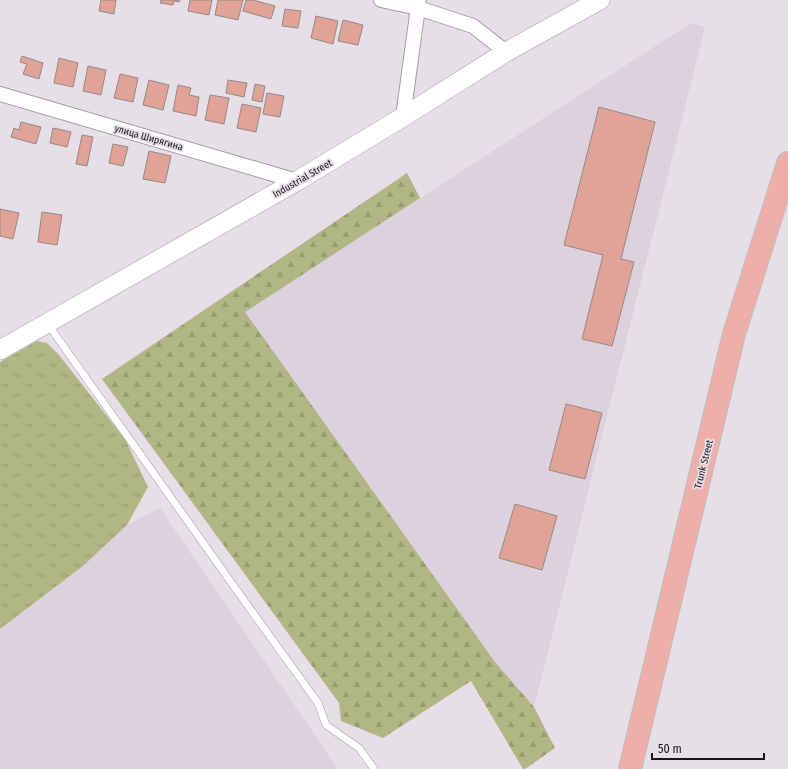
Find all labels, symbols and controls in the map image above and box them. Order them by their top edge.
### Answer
street label: улица Ширягина [113,122,184,153]
street label: Industrial Street [271,157,335,201]
street label: Trunk Street [692,438,716,490]
scale bar [652,735,764,761]
text: 50 m [658,742,682,756]

